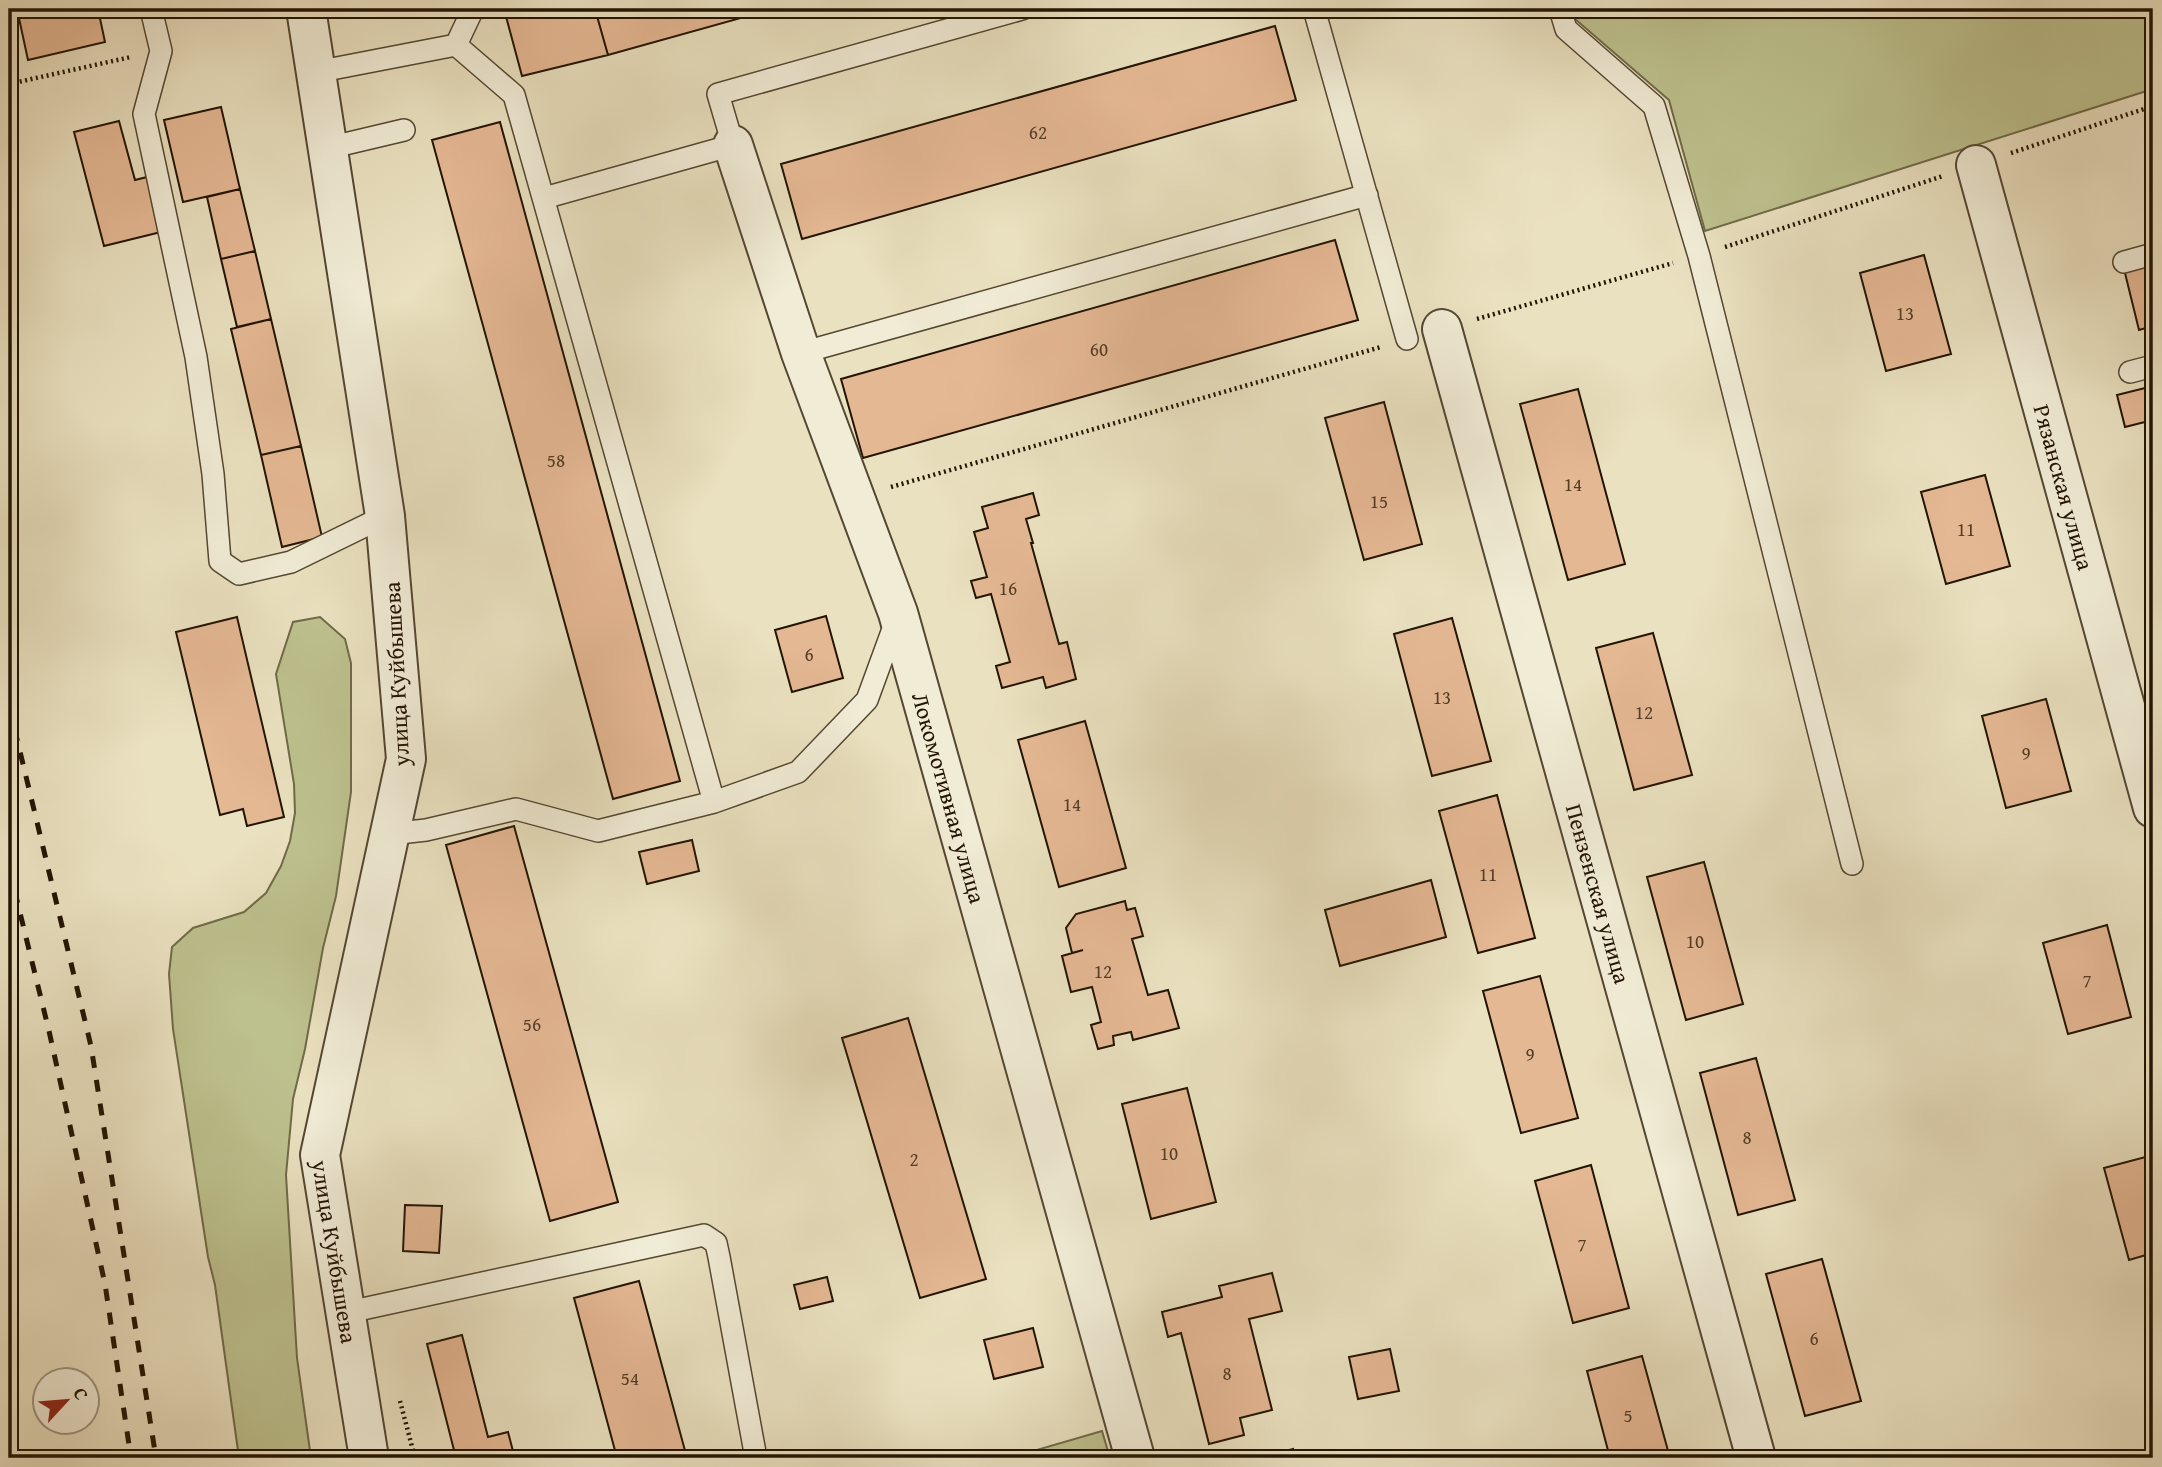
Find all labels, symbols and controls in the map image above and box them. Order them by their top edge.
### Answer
house number: 62 [1029,118,1047,146]
house number: 13 [1896,299,1914,327]
house number: 60 [1090,335,1108,363]
street label: Рязанская улица [2026,401,2103,574]
house number: 58 [547,446,565,474]
house number: 14 [1564,470,1582,498]
house number: 15 [1370,487,1388,515]
house number: 11 [1957,515,1975,543]
house number: 16 [999,574,1017,602]
street label: улица Куйбышева [375,581,417,768]
house number: 6 [804,640,814,668]
house number: 13 [1433,683,1451,711]
street label: Локомотивная улица [904,688,995,907]
house number: 12 [1635,698,1653,726]
house number: 9 [2021,739,2031,767]
house number: 14 [1063,790,1081,818]
street label: Пензенская улица [1558,800,1640,987]
house number: 11 [1479,860,1497,888]
house number: 10 [1686,927,1704,955]
house number: 12 [1094,957,1112,985]
house number: 7 [2082,966,2092,994]
house number: 56 [523,1010,541,1038]
house number: 9 [1525,1040,1535,1068]
house number: 8 [1742,1123,1752,1151]
house number: 10 [1160,1139,1178,1167]
house number: 2 [909,1145,919,1173]
street label: улица Куйбышева [304,1157,367,1346]
house number: 7 [1577,1230,1587,1258]
house number: 6 [1809,1324,1819,1352]
house number: 8 [1222,1359,1232,1387]
house number: 54 [621,1364,639,1392]
north arrow [32,1366,102,1436]
text: С [66,1383,96,1405]
house number: 5 [1623,1401,1633,1429]

